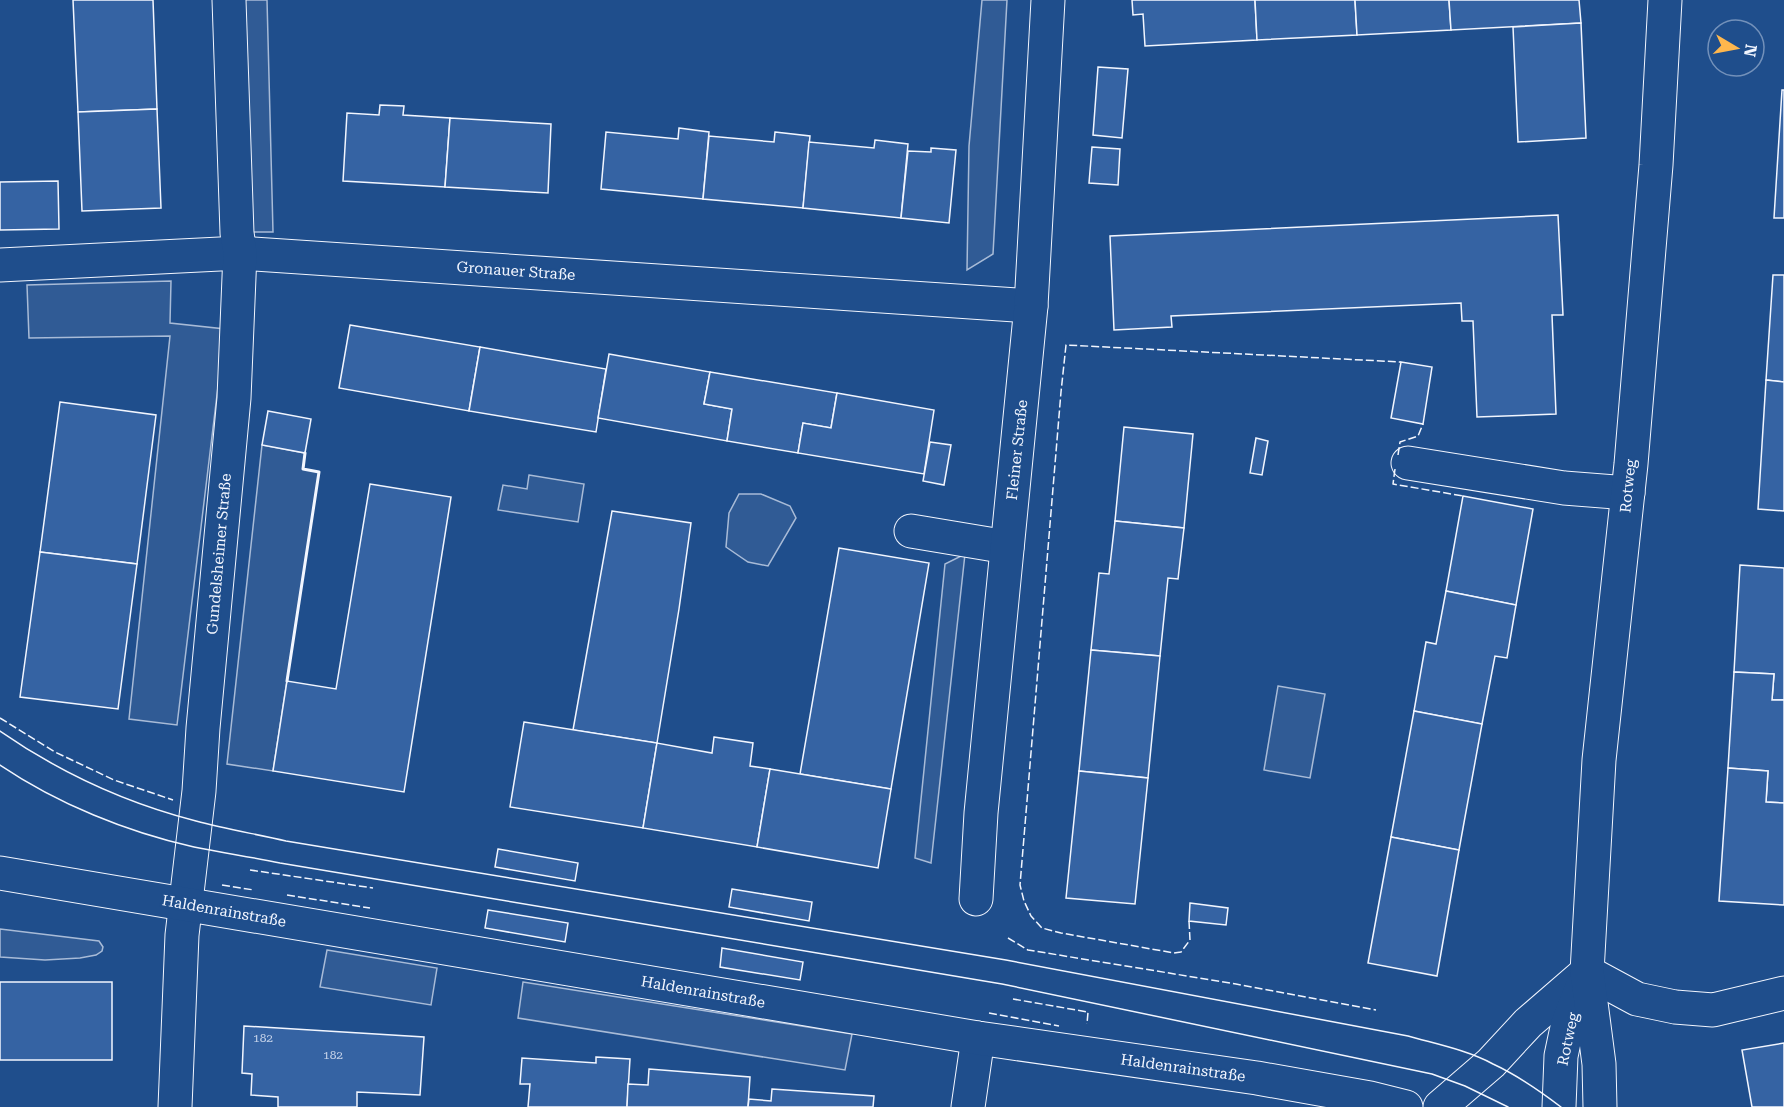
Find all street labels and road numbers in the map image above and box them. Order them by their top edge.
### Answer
street label: Gronauer Straße [456,258,576,284]
street label: Fleiner Straße [1003,399,1031,501]
street label: Rotweg [1616,458,1640,514]
street label: Gundelsheimer Straße [203,473,235,635]
street label: Haldenrainstraße [161,891,287,931]
street label: Haldenrainstraße [640,972,766,1012]
street label: Rotweg [1554,1010,1583,1067]
street label: Haldenrainstraße [1120,1050,1246,1086]

